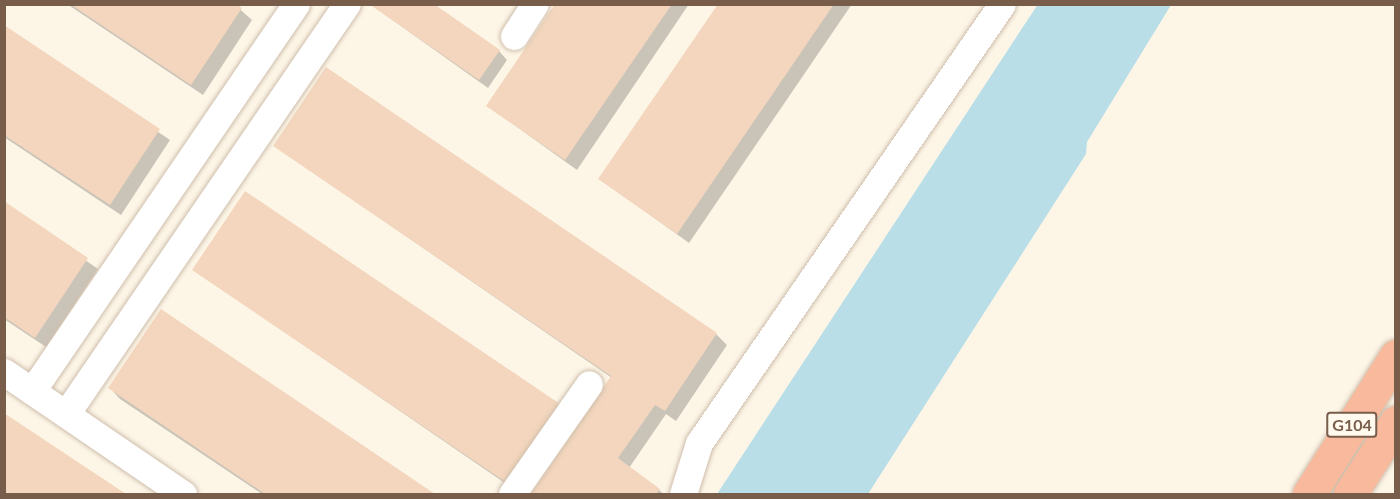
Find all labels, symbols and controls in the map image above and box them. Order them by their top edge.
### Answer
road number: G104 [1325,412,1379,438]

